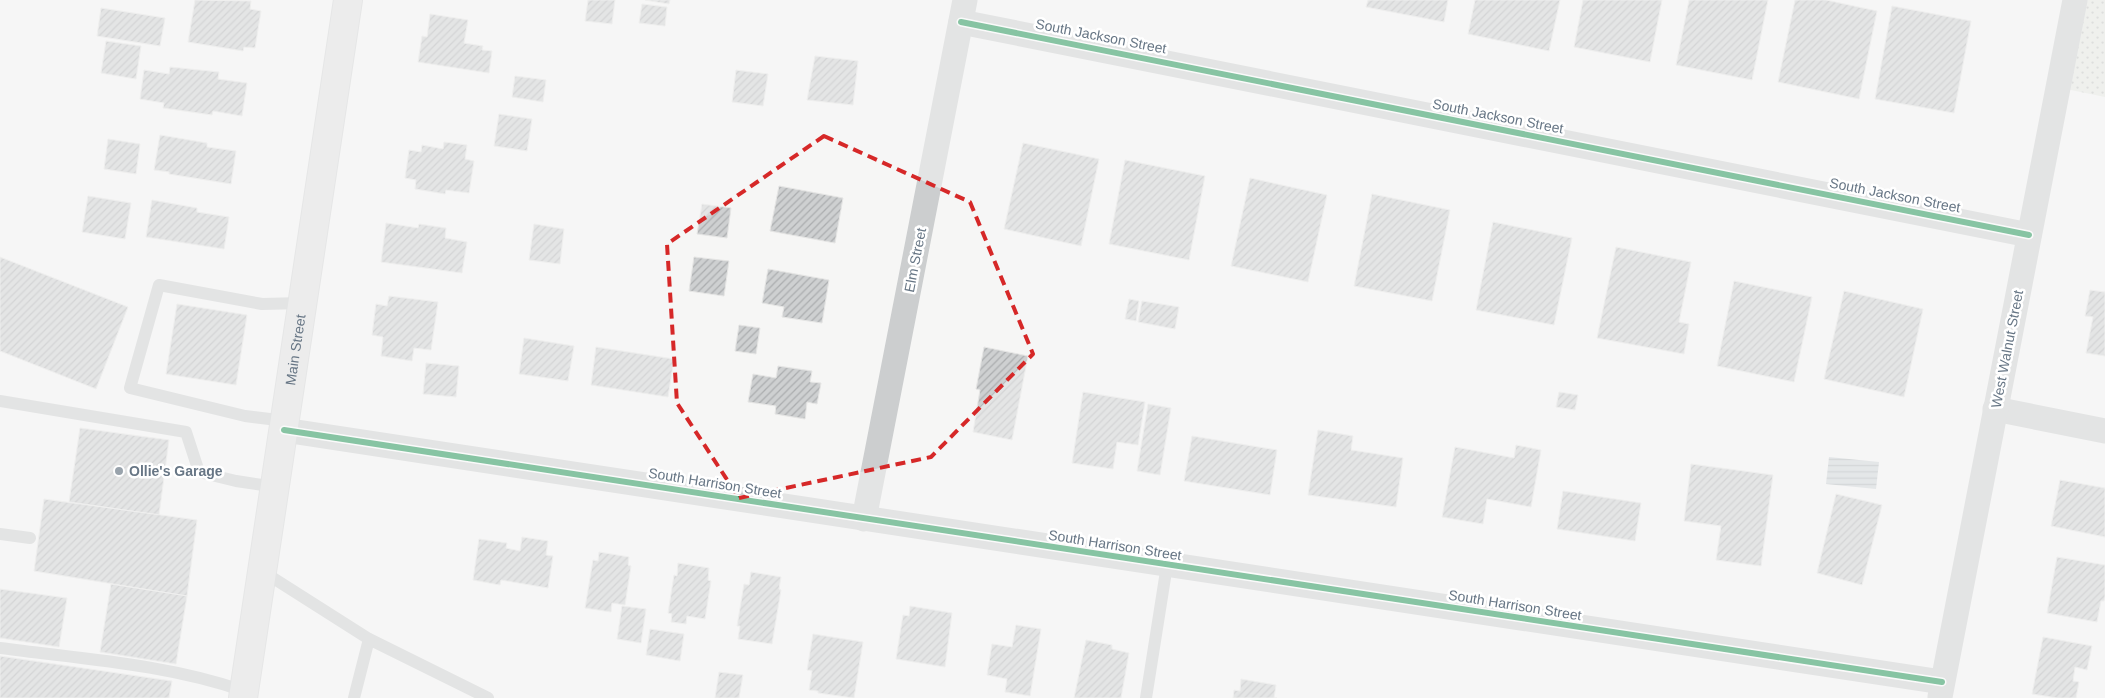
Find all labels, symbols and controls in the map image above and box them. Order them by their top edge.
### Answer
street label: South Jackson Street [1034,15,1168,57]
street label: South Jackson Street [1431,95,1565,137]
street label: South Jackson Street [1828,174,1962,216]
street label: Elm Street [901,226,929,294]
street label: West Walnut Street [1988,289,2026,409]
street label: Main Street [282,313,309,387]
place label: Ollie's Garage [129,463,223,479]
marker: Ollie's Garage [113,465,125,477]
street label: South Harrison Street [647,465,783,501]
street label: South Harrison Street [1047,527,1183,563]
street label: South Harrison Street [1447,587,1583,623]

